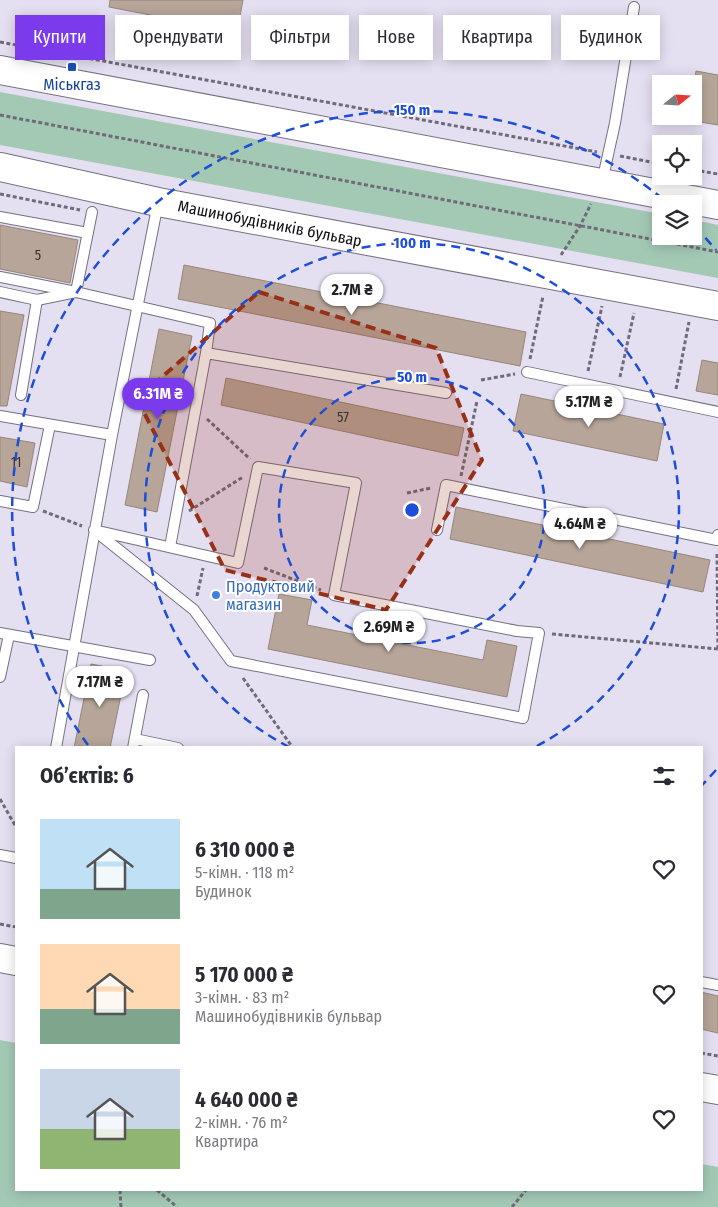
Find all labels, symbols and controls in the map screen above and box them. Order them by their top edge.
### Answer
chip: Купити [15,15,105,60]
chip: Орендувати [115,15,241,60]
chip: Фільтри [251,15,349,60]
chip: Нове [359,15,433,60]
chip: Квартира [443,15,551,60]
chip: Будинок [561,15,660,60]
marker: Міськгаз [66,61,78,73]
place label: Міськгаз [43,75,101,94]
north arrow [652,75,702,125]
map controls [652,75,702,245]
text: 150 m [394,101,430,119]
button: locate [652,135,702,185]
button: layers [652,195,702,245]
street label: Машинобудівників бульвар [176,196,364,251]
text: 100 m [393,234,431,252]
house number: 5 [35,247,41,264]
pin: 2.7M ₴ [311,274,393,316]
text: 2.7M ₴ [331,280,373,299]
text: 50 m [397,368,427,386]
pin: 6.31M ₴ [112,378,204,420]
text: 6.31M ₴ [133,384,183,403]
pin: 5.17M ₴ [543,386,635,428]
text: 5.17M ₴ [566,392,612,411]
house number: 57 [337,409,349,426]
house number: 11 [11,454,21,471]
centre of rings [403,501,421,519]
pin: 4.64M ₴ [534,508,626,550]
text: 4.64M ₴ [554,514,606,533]
place label: Продуктовий магазин [226,577,315,614]
marker: Продуктовий магазин [210,589,222,601]
pin: 2.69M ₴ [343,610,435,653]
text: 2.69M ₴ [364,617,414,636]
pin: 7.17M ₴ [54,666,146,708]
text: 7.17M ₴ [77,672,123,691]
icon: filters [650,762,678,790]
text: Об’єктів: 6 [40,763,134,789]
text: 6 310 000 ₴ [195,837,294,863]
icon: home [80,839,140,899]
icon: heart [650,855,678,883]
text: 5-кімн. · 118 m² [195,863,294,882]
text: Будинок [195,882,251,901]
text: 5 170 000 ₴ [195,962,293,988]
icon: home [80,964,140,1024]
icon: heart [650,980,678,1008]
text: 3-кімн. · 83 m² [195,988,289,1007]
text: Машинобудівників бульвар [195,1007,382,1026]
text: 4 640 000 ₴ [195,1087,298,1113]
icon: home [80,1089,140,1149]
icon: heart [650,1105,678,1133]
text: 2-кімн. · 76 m² [195,1113,288,1132]
text: Квартира [195,1132,259,1151]

